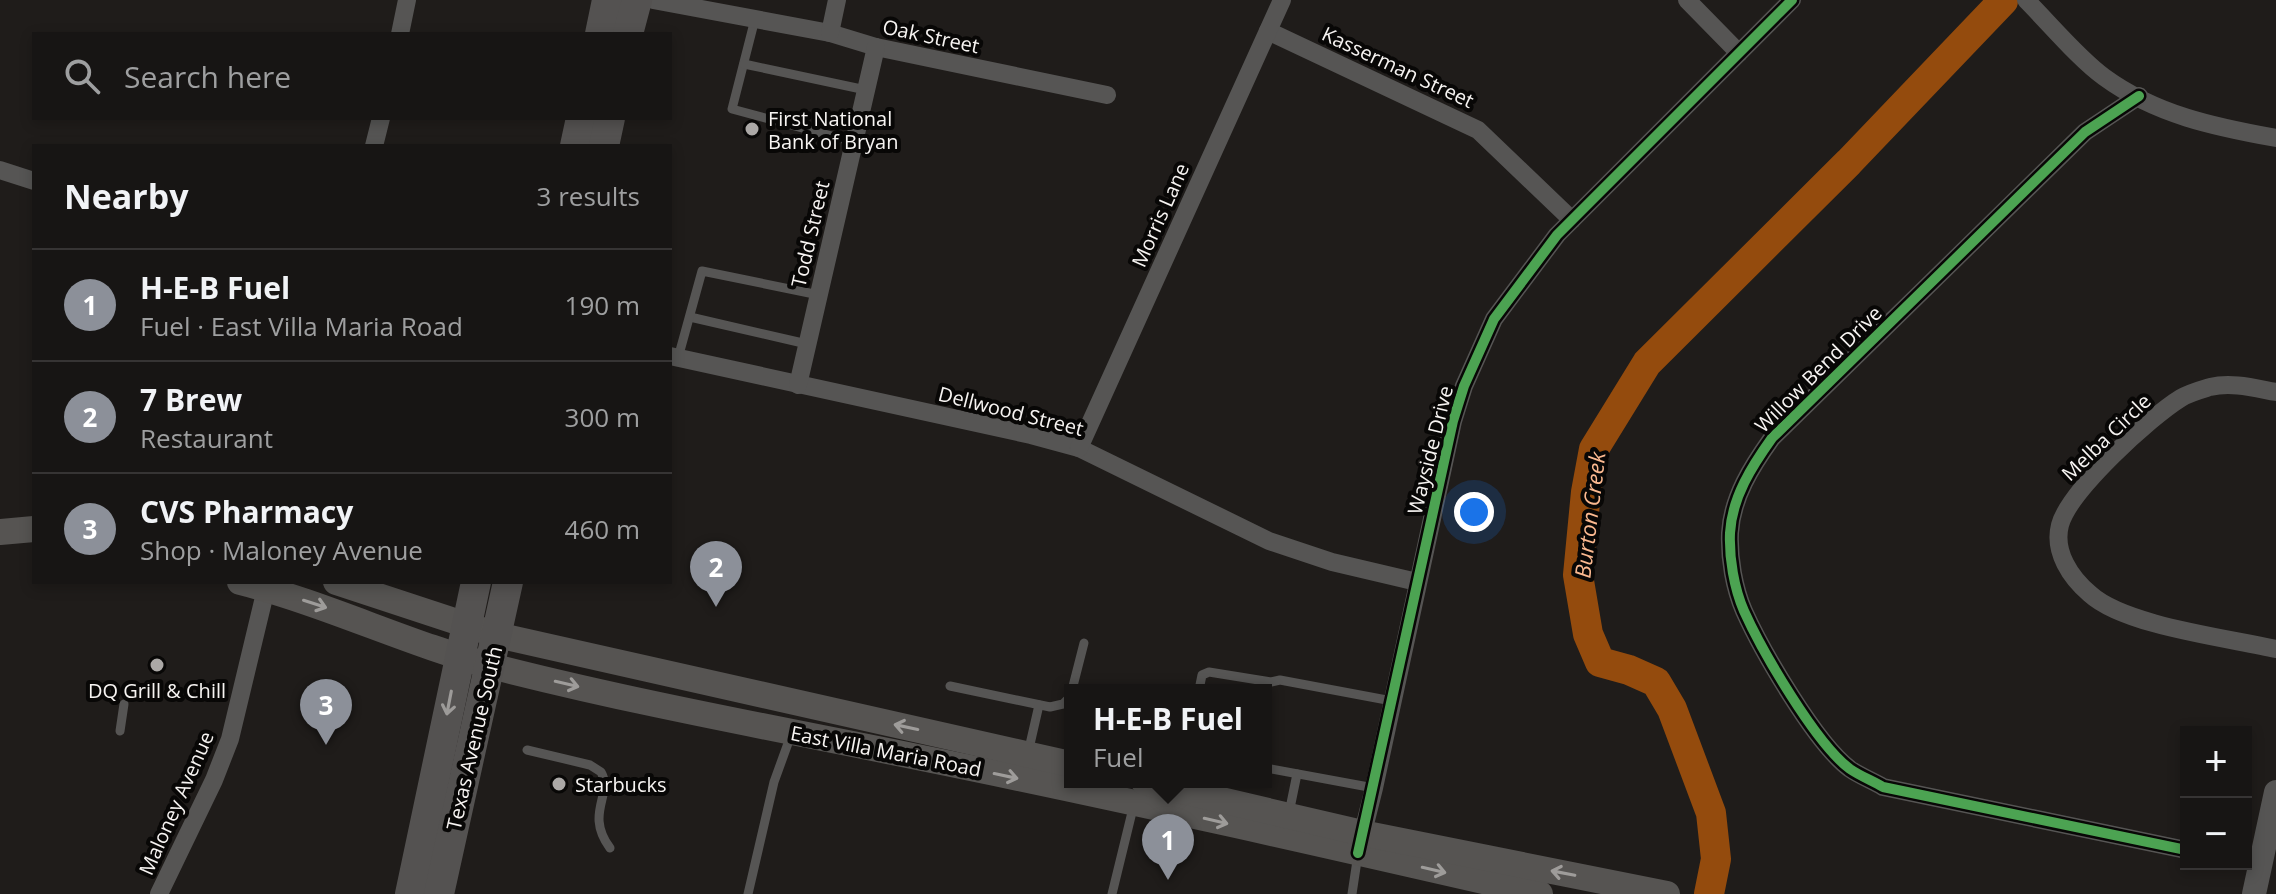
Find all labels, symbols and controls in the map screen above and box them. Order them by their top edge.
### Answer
street label: Oak Street [880,13,982,59]
street label: Kasserman Street [1318,20,1478,114]
search box [32,32,672,120]
icon: search [60,54,104,98]
text: Search here [124,56,291,97]
place label: First National Bank of Bryan [768,105,898,155]
marker: First National Bank of Bryan [743,120,761,138]
street label: Morris Lane [1125,159,1195,271]
text: Nearby [64,173,189,219]
text: 3 results [537,178,640,214]
street label: Todd Street [785,178,835,290]
text: H-E-B Fuel [140,267,290,308]
text: 1 [83,287,97,323]
text: 190 m [565,287,640,323]
street label: Willow Bend Drive [1749,300,1887,438]
text: Fuel · East Villa Maria Road [140,308,463,344]
text: 7 Brew [140,379,242,420]
street label: Dellwood Street [936,380,1086,442]
street label: Wayside Drive [1401,383,1459,517]
street label: Melba Circle [2055,388,2157,486]
text: 2 [83,399,97,435]
text: 300 m [565,399,640,435]
text: Restaurant [140,420,273,456]
water label: Burton Creek [1566,449,1612,580]
text: CVS Pharmacy [140,491,353,532]
your location [1454,492,1494,532]
text: 3 [83,511,97,547]
text: 460 m [565,511,640,547]
text: Shop · Maloney Avenue [140,532,423,568]
pin: 2 [690,541,742,607]
one-way arrow [302,597,327,612]
street label: Texas Avenue South [440,643,508,833]
marker: DQ Grill & Chill [148,656,166,674]
place label: DQ Grill & Chill [88,677,226,704]
one-way arrow [554,678,579,693]
pin: 3 [300,679,352,745]
popup [1064,684,1272,788]
one-way arrow [441,689,456,715]
text: H-E-B Fuel [1093,698,1243,739]
street label: East Villa Maria Road [788,719,984,783]
one-way arrow [894,719,920,734]
map controls [2180,726,2252,870]
button: + [2180,726,2252,798]
street label: Maloney Avenue [132,727,220,879]
text: Fuel [1093,739,1143,775]
one-way arrow [993,769,1018,784]
place label: Starbucks [575,771,667,798]
marker: Starbucks [550,775,568,793]
button: − [2180,798,2252,870]
pin: 1 [1142,814,1194,880]
one-way arrow [1203,814,1228,829]
one-way arrow [1421,863,1447,878]
one-way arrow [1551,865,1576,880]

